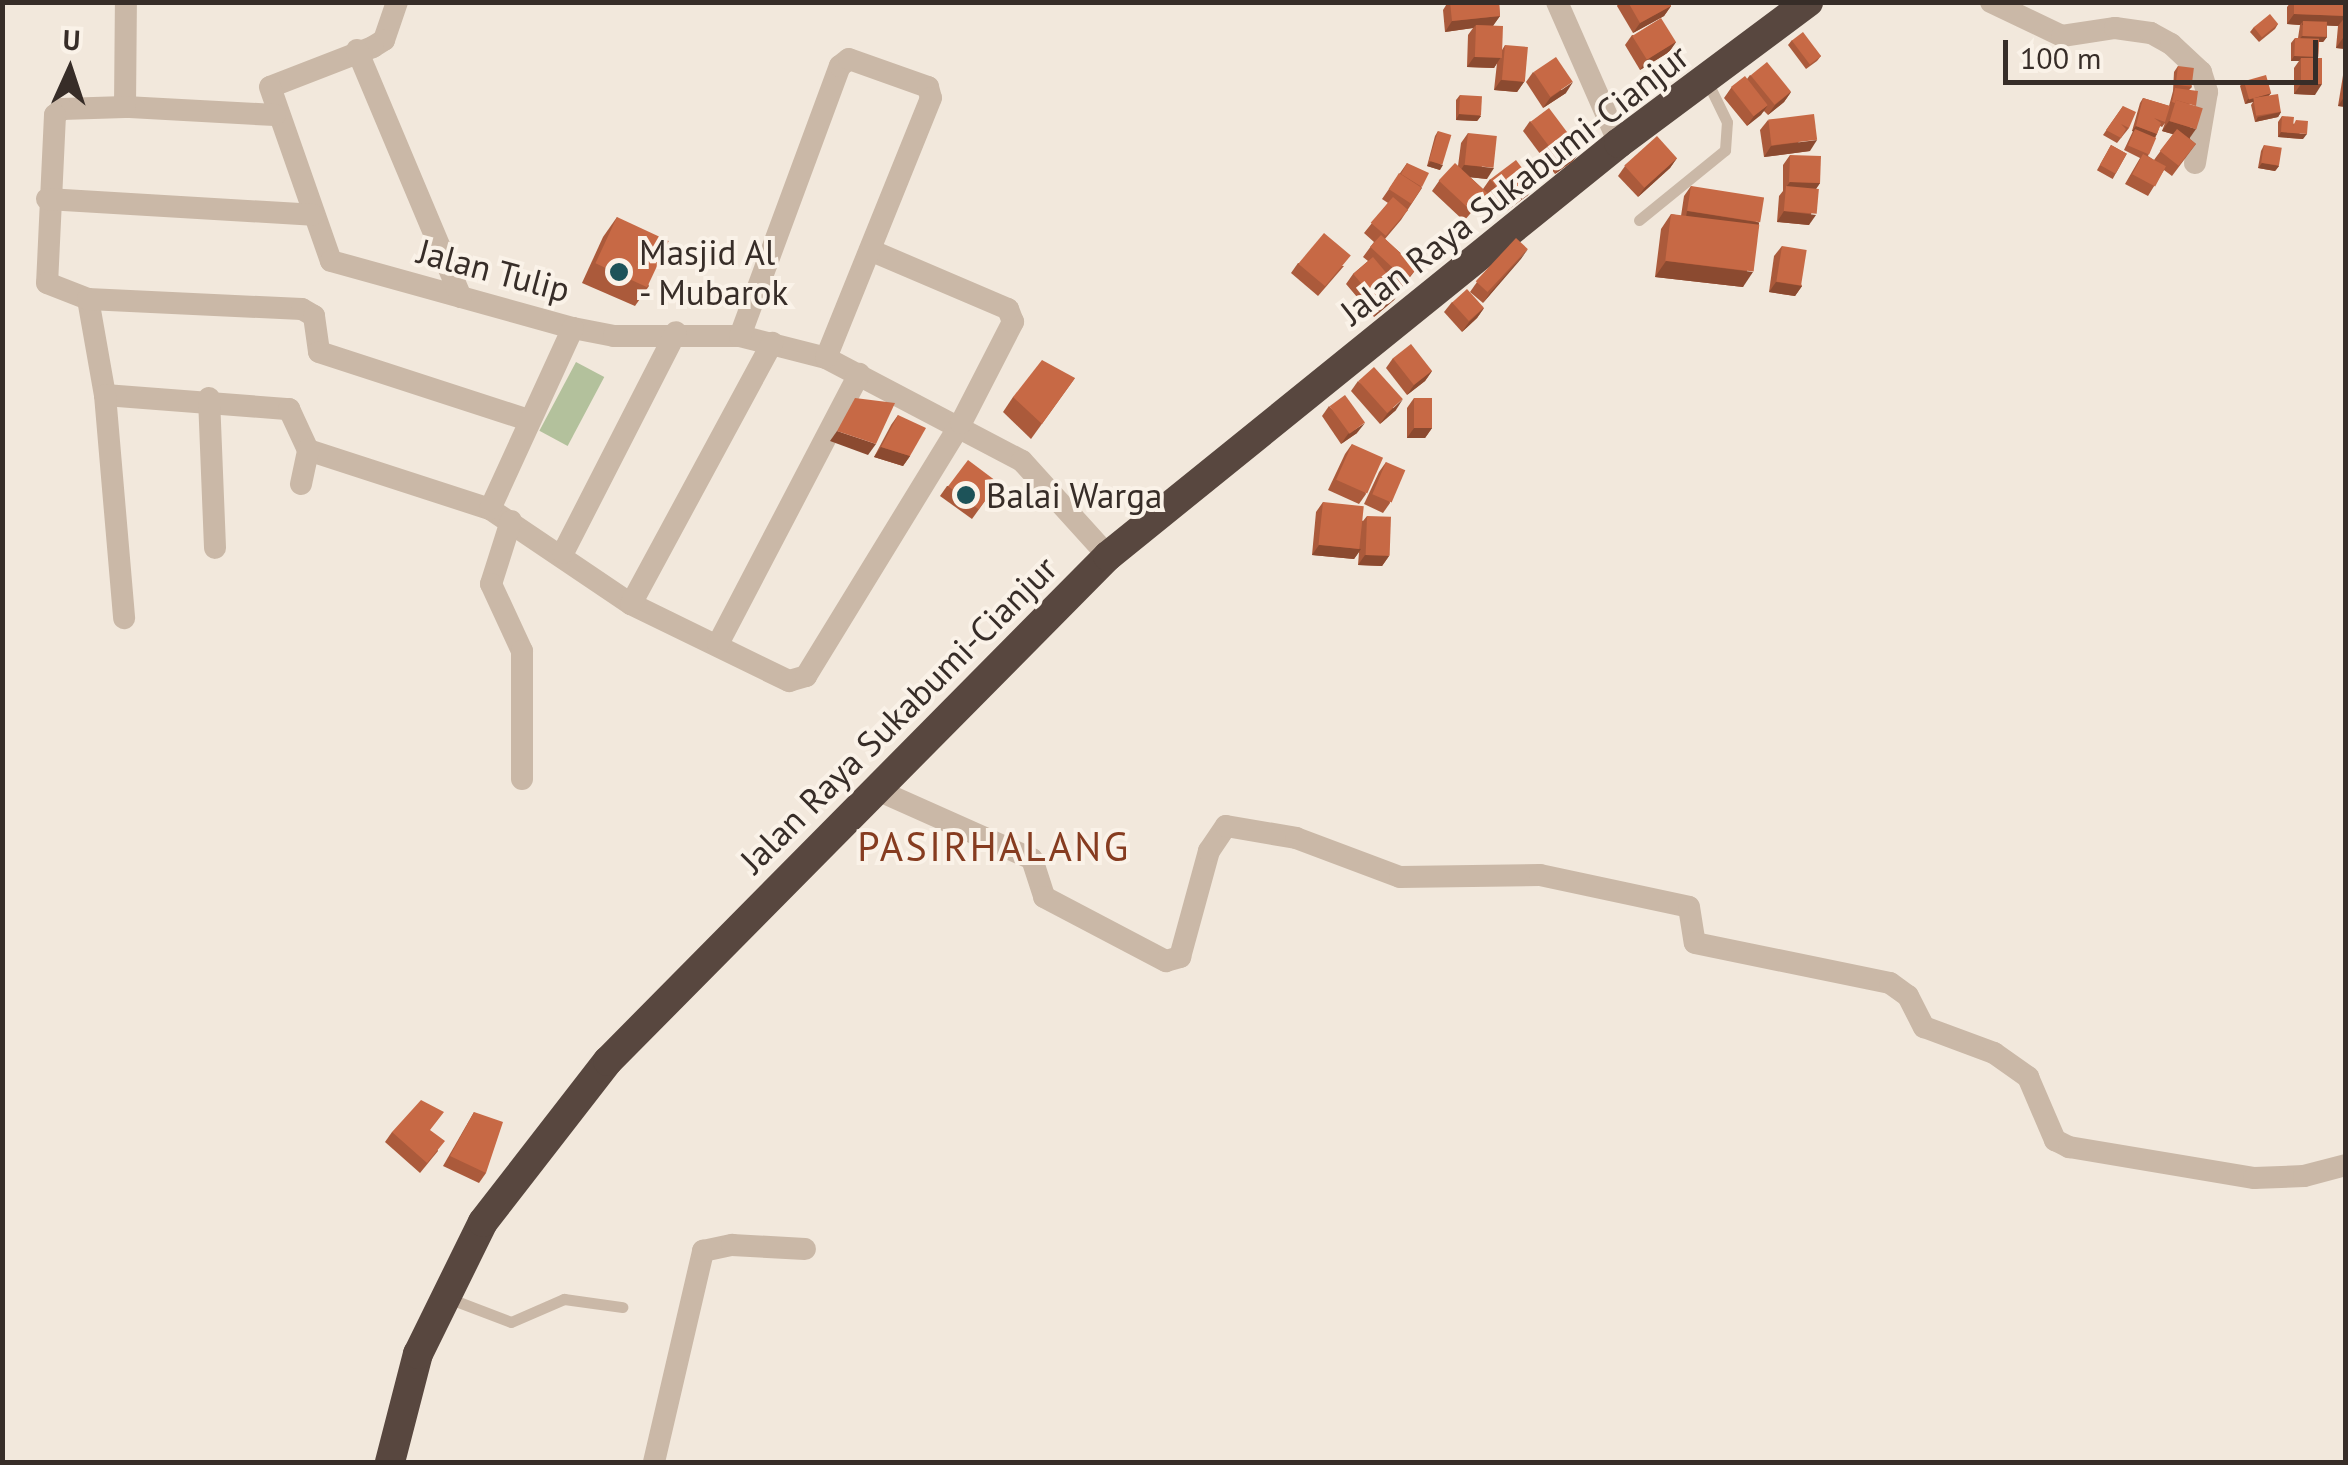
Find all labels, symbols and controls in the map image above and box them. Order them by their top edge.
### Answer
north arrow [20,20,120,120]
scale bar [2008,20,2323,82]
text: U [62,21,81,58]
street label: Jalan Raya Sukabumi-Cianjur [1332,35,1696,333]
text: 100 m [2020,38,2101,77]
street label: Jalan Tulip [413,229,575,311]
place label: Masjid Al - Mubarok [639,231,791,313]
marker: Masjid Al - Mubarok [608,261,630,283]
place label: Balai Warga [986,474,1163,516]
marker: Balai Warga [955,484,977,506]
street label: Jalan Raya Sukabumi-Cianjur [731,547,1065,881]
district label: PASIRHALANG [857,822,1131,870]

